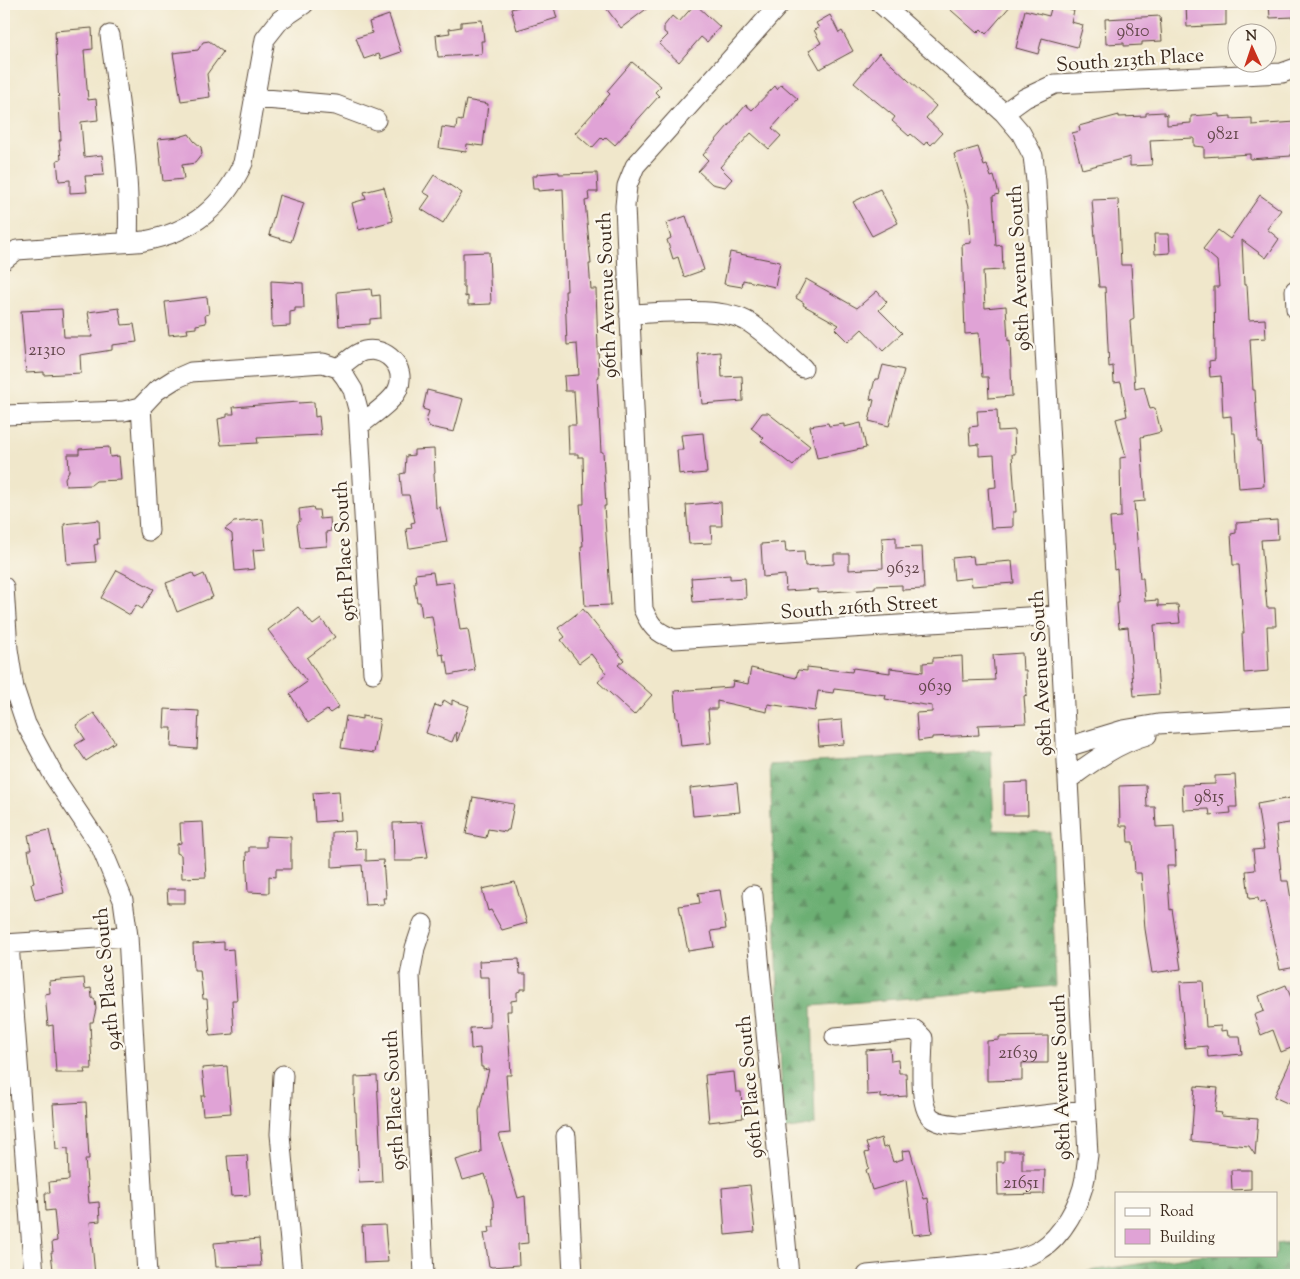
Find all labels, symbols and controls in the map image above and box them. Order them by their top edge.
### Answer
house number: 9810 [1116,19,1150,45]
north arrow [1228,22,1278,72]
text: N [1245,27,1258,47]
street label: South 213th Place [1055,42,1205,81]
house number: 9821 [1207,122,1239,148]
street label: 98th Avenue South [1002,184,1039,352]
street label: 96th Avenue South [591,211,626,379]
house number: 21310 [28,338,66,364]
street label: 95th Place South [327,479,364,622]
house number: 9632 [886,556,920,582]
street label: South 216th Street [780,589,939,628]
street label: 98th Avenue South [1024,589,1061,757]
house number: 9639 [918,674,952,700]
house number: 9815 [1194,785,1224,811]
street label: 94th Place South [88,906,129,1052]
street label: 98th Avenue South [1045,993,1080,1161]
street label: 96th Place South [731,1014,772,1160]
street label: 95th Place South [377,1028,414,1171]
house number: 21639 [998,1041,1038,1067]
house number: 21651 [1003,1171,1039,1197]
legend [1115,1192,1278,1256]
text: Road [1160,1202,1194,1223]
text: Building [1160,1228,1215,1249]

